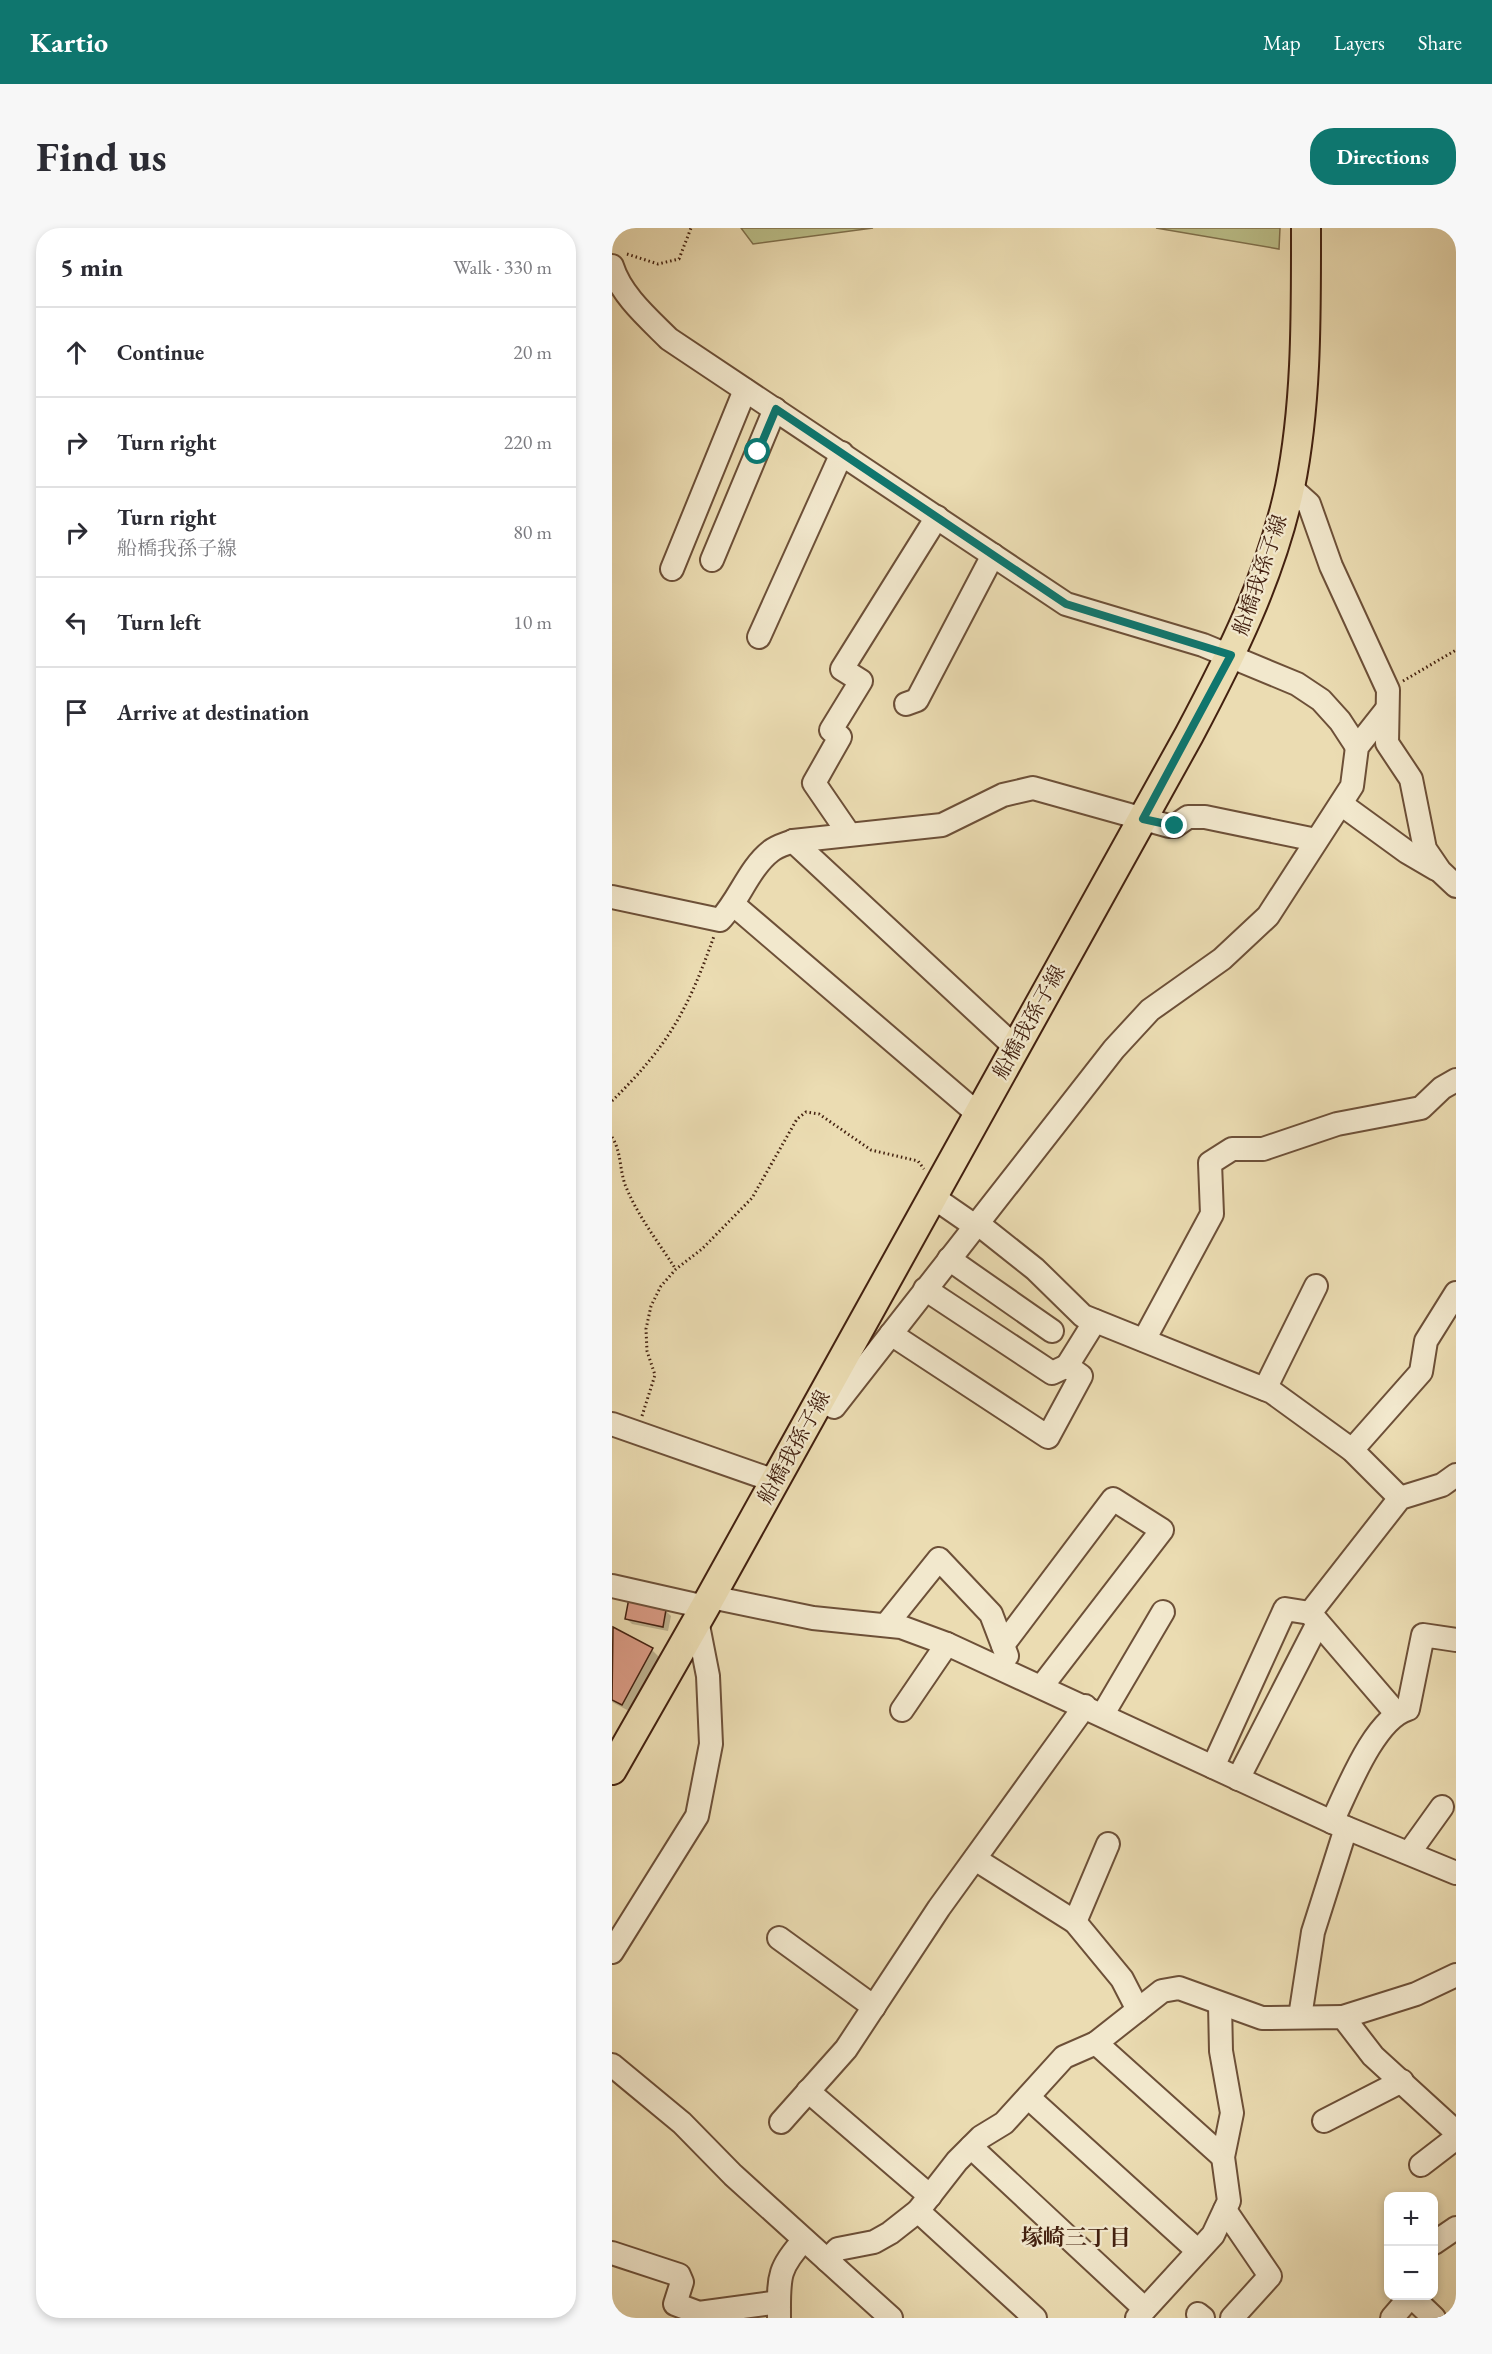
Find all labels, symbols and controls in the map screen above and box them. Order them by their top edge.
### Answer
text: Kartio [30,24,108,60]
text: Map [1263,29,1301,56]
text: Layers [1334,29,1385,56]
text: Share [1418,29,1462,56]
button: Directions [1310,128,1456,185]
text: Find us [36,129,167,184]
text: 5 min [60,250,123,284]
text: Walk · 330 m [453,254,552,280]
icon: ahead [60,336,93,369]
text: Continue [117,338,204,367]
text: 20 m [513,339,552,365]
icon: right [60,426,93,459]
text: Turn right [117,428,216,457]
text: 220 m [504,429,552,455]
route start [744,438,770,464]
text: Turn right [117,503,216,532]
street label: 船橋我孫子線 [1226,511,1293,639]
icon: right [60,516,93,549]
text: 80 m [513,519,552,545]
text: 船橋我孫子線 [117,535,237,561]
icon: left [60,606,93,639]
text: Turn left [117,608,201,637]
text: 10 m [513,609,552,635]
icon: arrive [60,696,93,729]
text: Arrive at destination [117,698,309,727]
route end [1161,812,1187,838]
street label: 船橋我孫子線 [986,960,1071,1083]
street label: 船橋我孫子線 [751,1385,836,1508]
map controls [1384,2192,1438,2300]
button: + [1384,2192,1438,2246]
district label: 塚崎三丁目 [1021,2223,1131,2252]
button: − [1384,2246,1438,2300]

